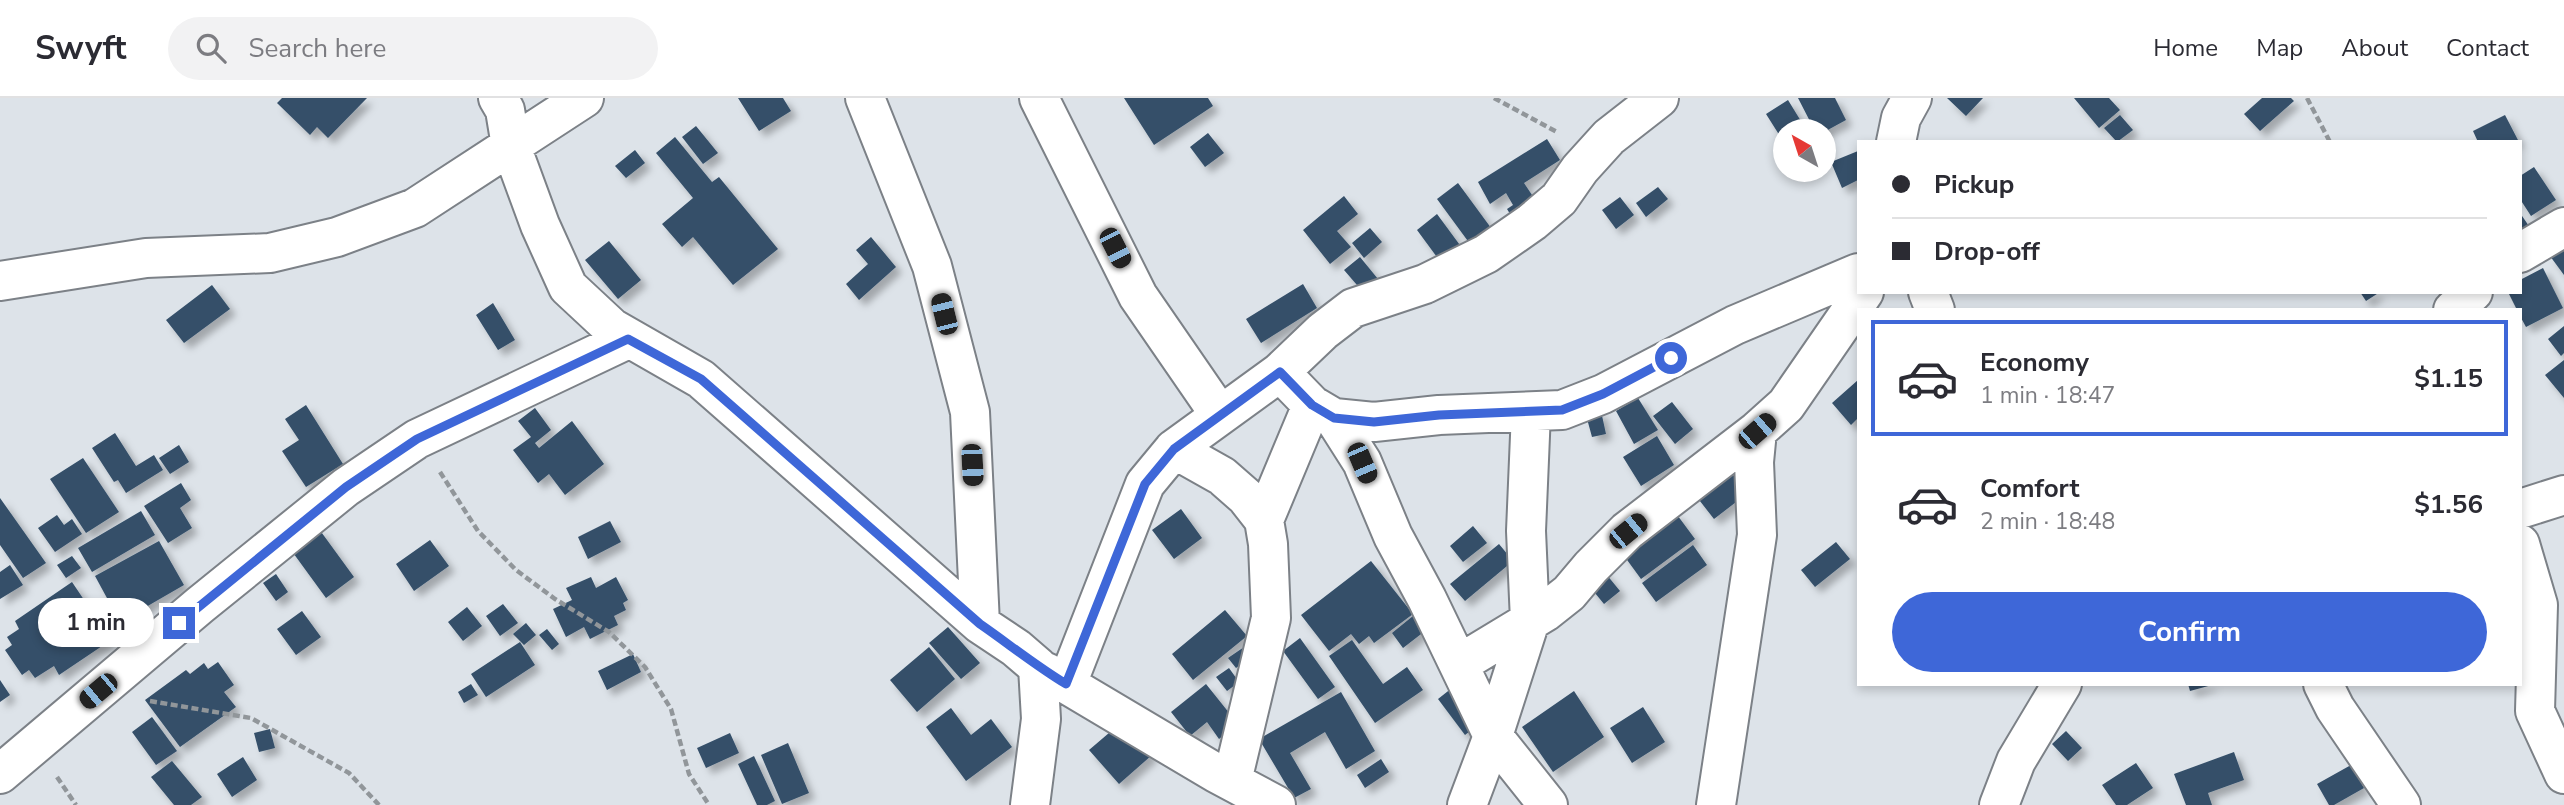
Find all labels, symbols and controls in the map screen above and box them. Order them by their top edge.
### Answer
search box [168,17,658,80]
text: Swyft [35,26,126,71]
icon: search [192,29,230,67]
text: Search here [248,31,386,66]
text: Home [2153,32,2218,64]
text: Map [2256,32,2303,64]
text: About [2341,32,2408,64]
text: Contact [2446,32,2529,64]
north arrow [1773,119,1836,182]
map controls [1773,119,1836,182]
text: Pickup [1934,167,2014,202]
car [1097,225,1134,271]
text: Drop-off [1934,234,2040,269]
car [929,291,960,337]
route start [1655,342,1687,374]
text: Economy [1980,345,2089,380]
icon: car [1896,347,1959,410]
text: $1.15 [2414,361,2483,396]
text: 1 min · 18:47 [1980,380,2115,411]
car [1735,409,1780,453]
car [1345,440,1380,486]
car [961,443,984,487]
text: Comfort [1980,471,2080,506]
icon: car [1896,473,1959,536]
text: $1.56 [2414,487,2483,522]
text: 2 min · 18:48 [1980,506,2115,537]
car [1606,510,1651,552]
button: Confirm [1892,592,2487,672]
callout: 1 min [39,598,154,648]
text: 1 min [66,607,126,638]
route end [163,607,195,639]
car [76,669,121,713]

